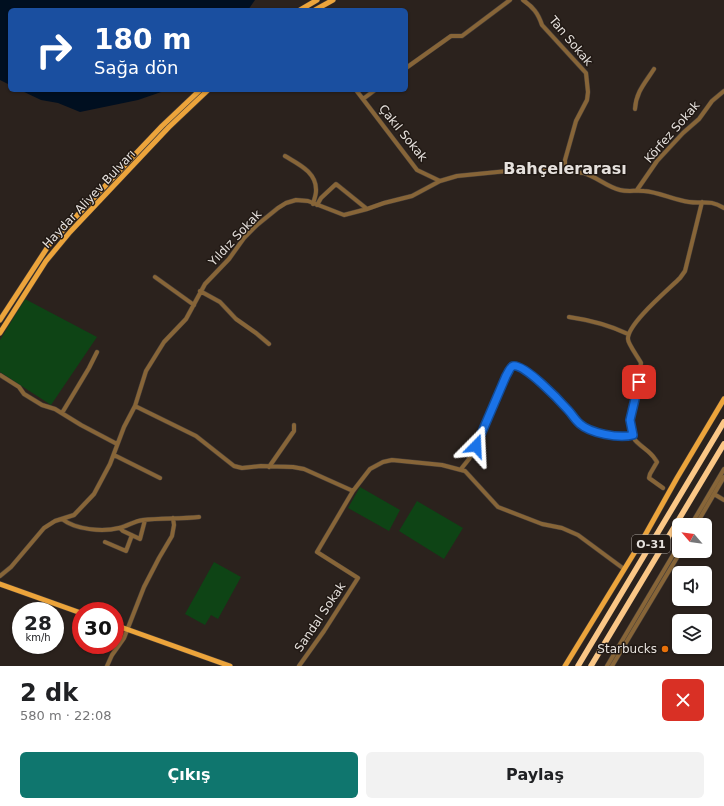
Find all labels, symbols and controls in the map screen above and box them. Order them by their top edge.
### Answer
street label: Tan Sokak [546,13,596,69]
text: 180 m [94,23,191,56]
icon: right [28,24,80,76]
text: Sağa dön [94,57,178,78]
street label: Körfez Sokak [641,98,703,166]
street label: Çakıl Sokak [376,102,430,164]
street label: Haydar Aliyev Bulvarı [40,147,138,251]
district label: Bahçelerarası [503,159,627,178]
street label: Yıldız Sokak [205,207,264,269]
pin [622,365,656,399]
icon: arrive [628,371,650,393]
position arrow [455,425,497,467]
north arrow [672,518,712,558]
map controls [672,518,712,654]
road number: O-31 [632,535,670,553]
button: sound [672,566,712,606]
street label: Sandal Sokak [292,580,348,654]
speed limit sign: 30 [72,602,124,654]
text: 28 [24,611,52,635]
button: layers [672,614,712,654]
text: km/h [25,632,51,643]
place label: Starbucks [597,642,657,656]
marker: Starbucks [660,644,670,654]
text: 2 dk [20,679,78,707]
button: close [662,679,704,721]
text: 580 m · 22:08 [20,708,111,723]
button: Çıkış [20,752,358,798]
button: Paylaş [366,752,704,798]

